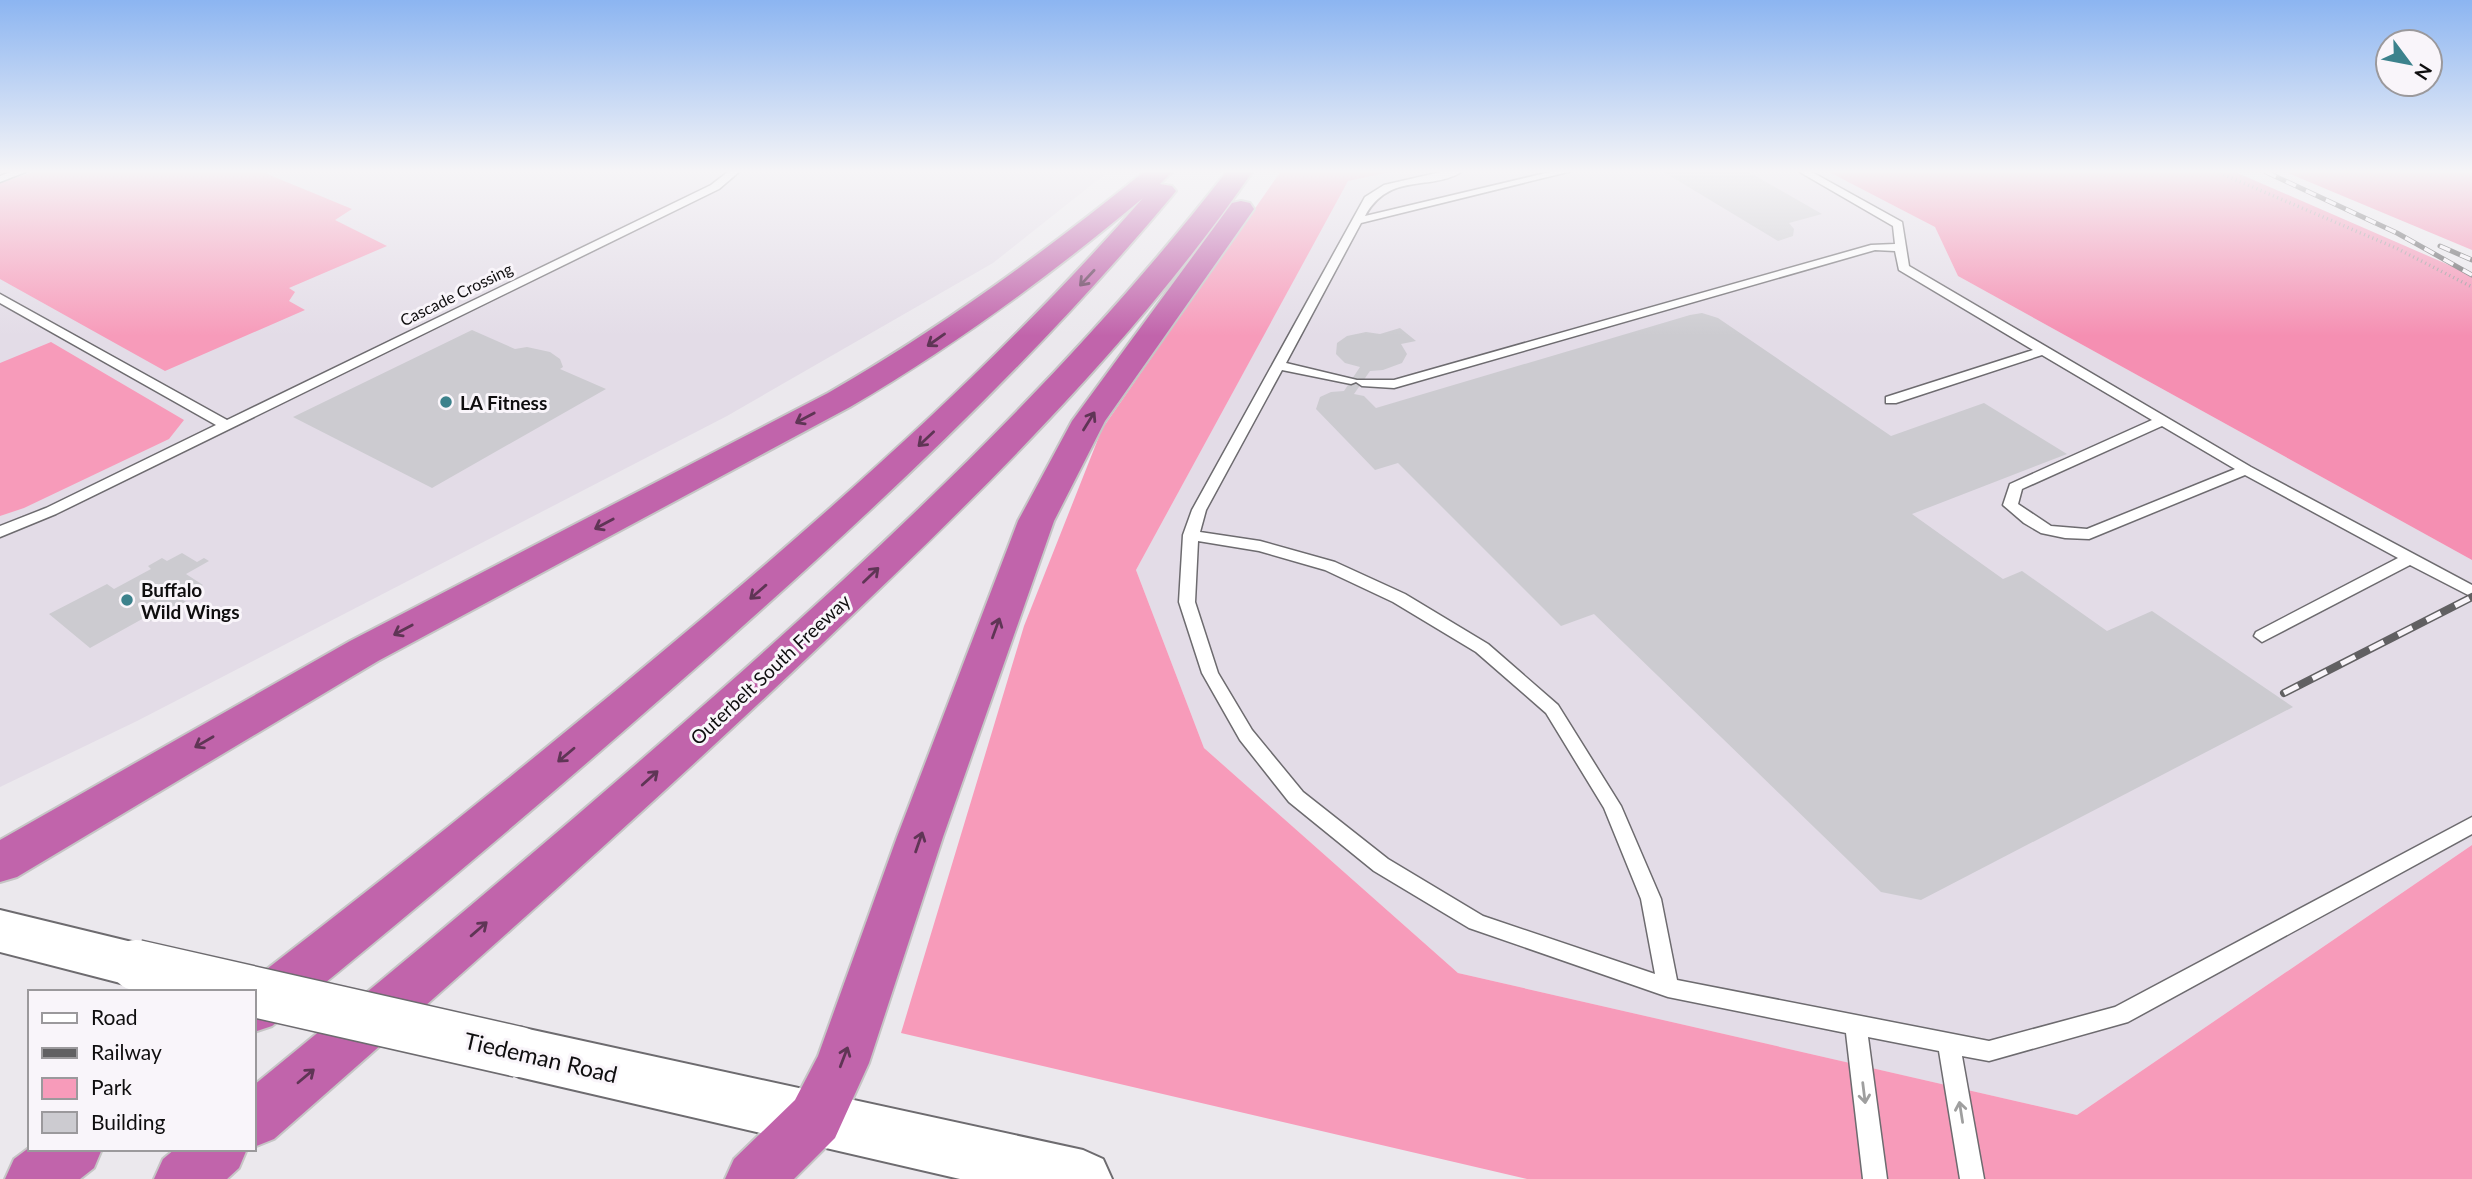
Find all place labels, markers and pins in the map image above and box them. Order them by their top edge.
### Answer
place label: LA Fitness [460,391,547,414]
marker: LA Fitness [438,394,454,410]
place label: Buffalo Wild Wings [141,578,240,623]
marker: Buffalo Wild Wings [119,592,135,608]

